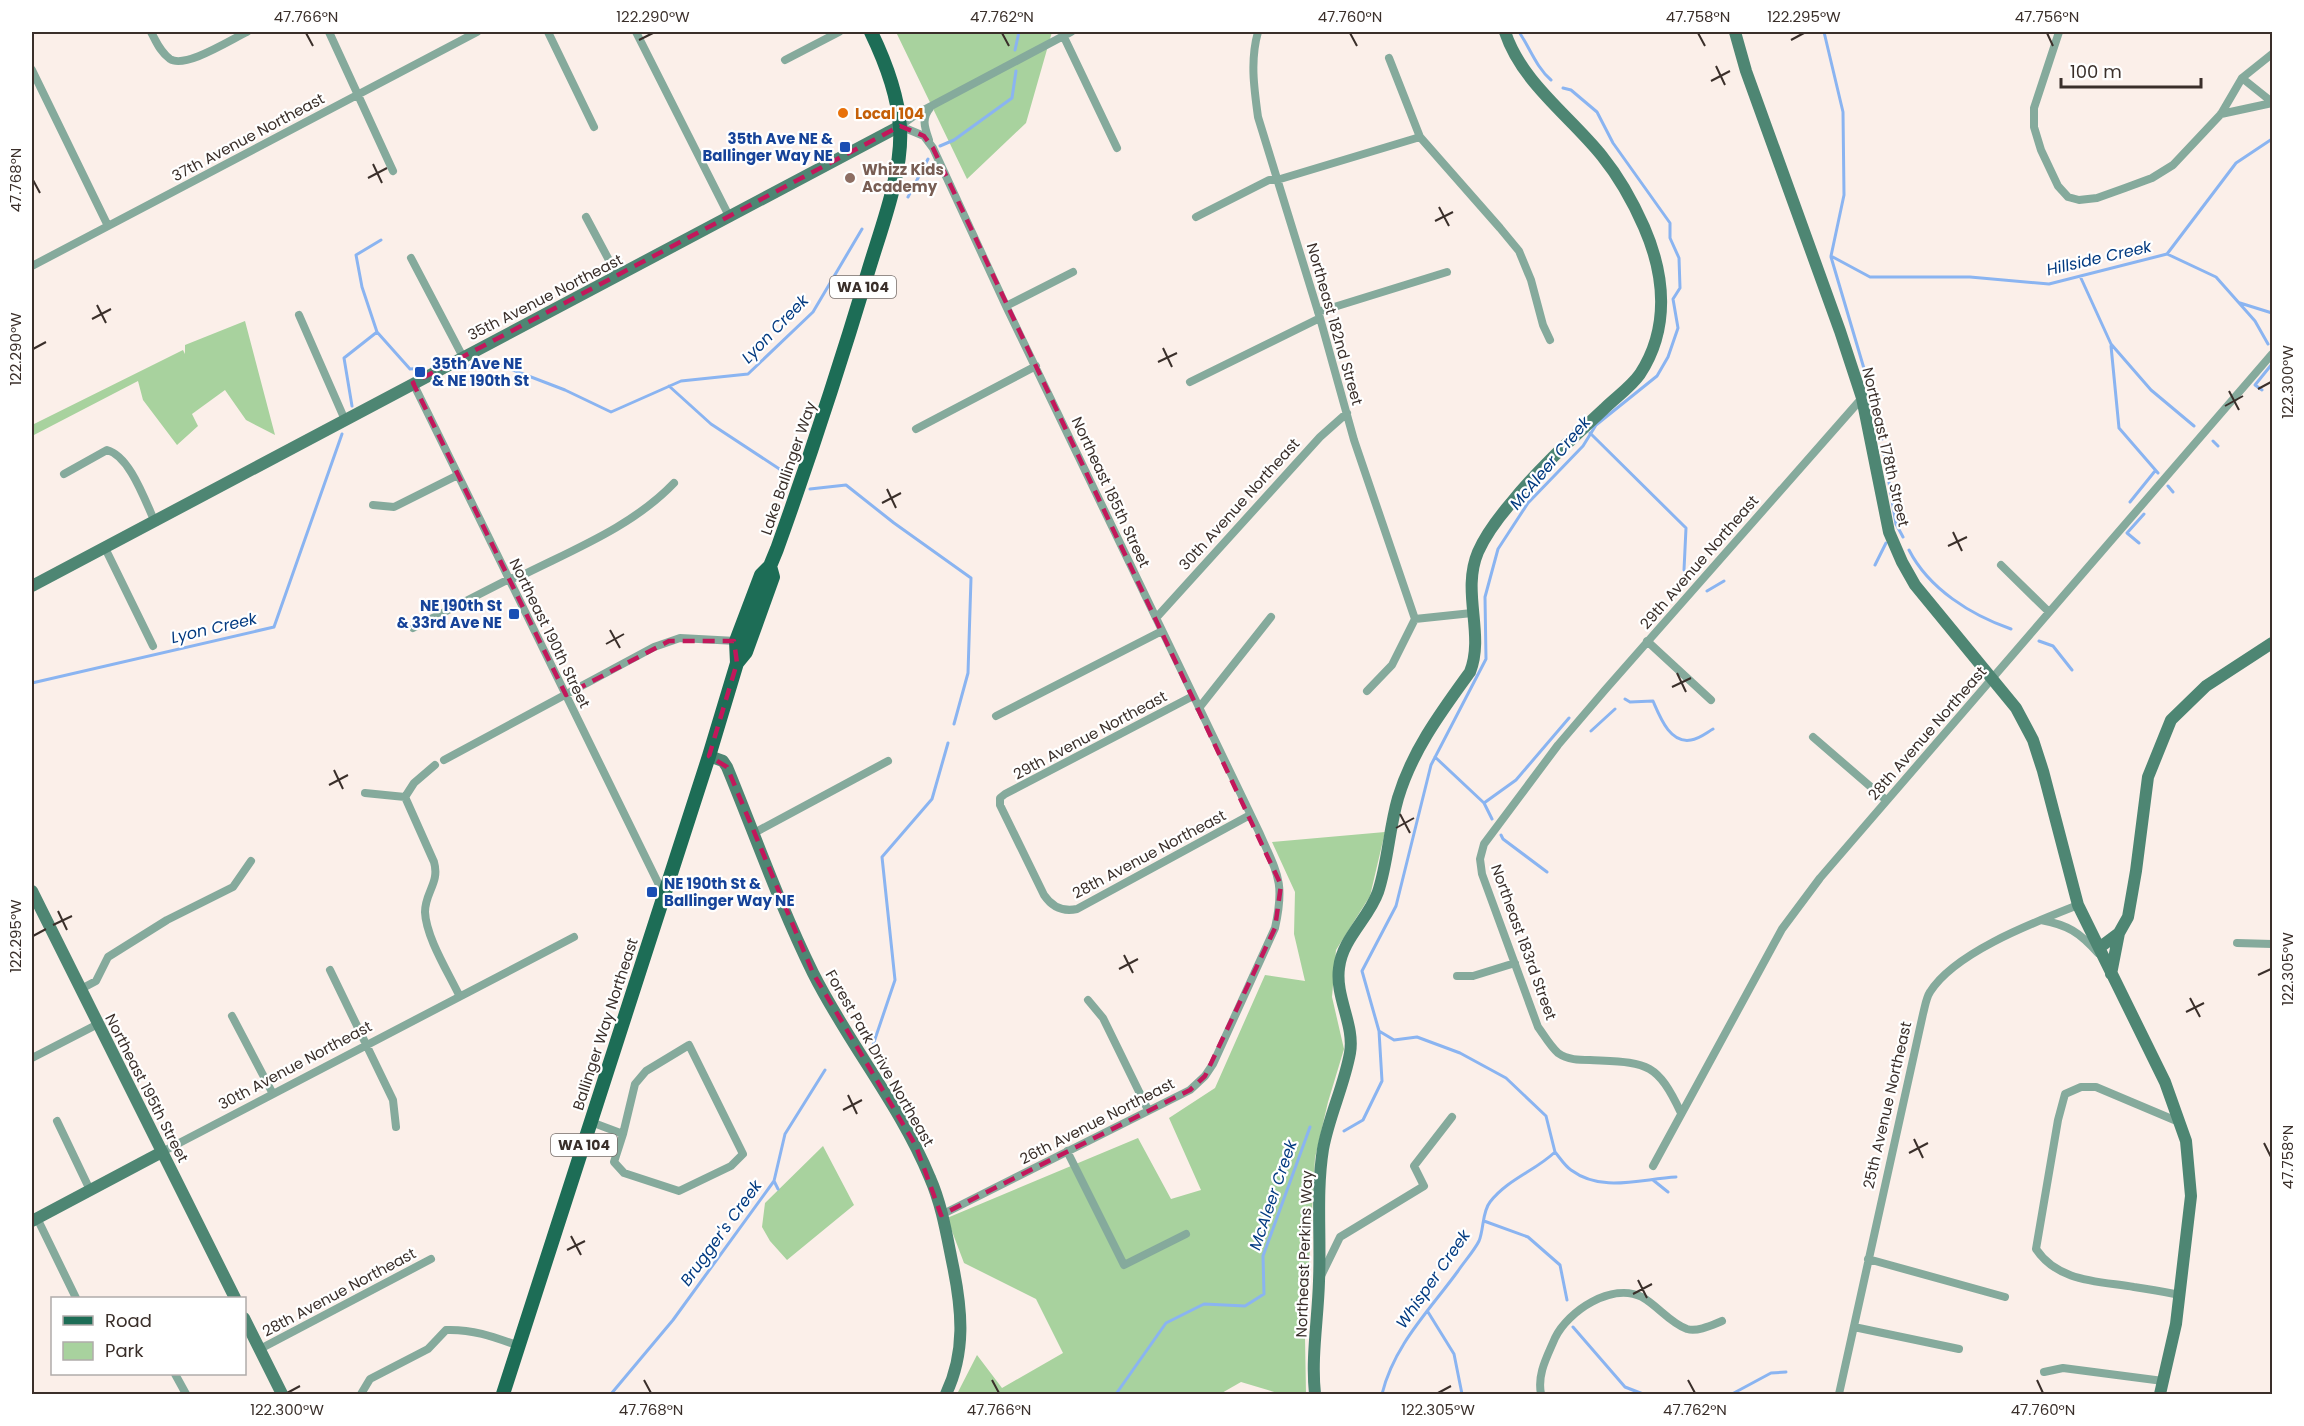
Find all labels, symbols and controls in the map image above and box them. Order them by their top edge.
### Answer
text: 47.766°N [274,6,338,27]
text: 122.290°W [616,6,690,27]
text: 47.762°N [970,6,1034,27]
text: 47.760°N [1318,6,1382,27]
text: 47.758°N [1666,6,1730,27]
text: 122.295°W [1767,6,1841,27]
text: 47.756°N [2015,6,2079,27]
scale bar [2061,51,2200,89]
text: 100 m [2070,59,2122,84]
street label: 37th Avenue Northeast [168,88,328,186]
place label: Local 104 [855,103,924,124]
marker: Local 104 [836,106,850,120]
place label: 35th Ave NE & Ballinger Way NE [702,128,833,166]
marker: 35th Ave NE & Ballinger Way NE [838,140,852,154]
text: 47.768°N [5,148,26,212]
place label: Whizz Kids Academy [862,159,944,197]
marker: Whizz Kids Academy [843,171,857,185]
water label: Hillside Creek [2044,235,2154,281]
street label: Northeast 182nd Street [1302,240,1368,408]
street label: 35th Avenue Northeast [464,249,626,345]
road number: WA 104 [830,276,896,298]
water label: Lyon Creek [736,289,814,368]
text: 122.290°W [5,312,26,386]
text: 122.300°W [2277,345,2298,419]
place label: 35th Ave NE & NE 190th St [432,353,529,391]
marker: 35th Ave NE & NE 190th St [413,365,427,379]
street label: Northeast 178th Street [1857,365,1915,529]
street label: Lake Ballinger Way [755,398,821,538]
water label: McAleer Creek [1504,411,1596,515]
street label: Northeast 185th Street [1067,413,1155,571]
street label: 30th Avenue Northeast [1174,433,1304,575]
street label: 29th Avenue Northeast [1635,491,1763,633]
street label: Northeast 190th Street [505,555,595,711]
place label: NE 190th St & 33rd Ave NE [397,595,502,633]
water label: Lyon Creek [169,607,260,649]
marker: NE 190th St & 33rd Ave NE [507,607,521,621]
street label: 28th Avenue Northeast [1863,662,1991,804]
street label: 29th Avenue Northeast [1010,686,1170,784]
street label: 28th Avenue Northeast [1069,805,1229,903]
street label: Northeast 183rd Street [1486,861,1562,1023]
place label: NE 190th St & Ballinger Way NE [664,873,795,911]
marker: NE 190th St & Ballinger Way NE [645,885,659,899]
text: 122.295°W [5,899,26,973]
text: 122.305°W [2277,932,2298,1006]
street label: Ballinger Way Northeast [567,935,643,1113]
street label: Forest Park Drive Northeast [821,966,939,1150]
street label: Northeast 195th Street [100,1010,194,1166]
street label: 30th Avenue Northeast [214,1016,376,1114]
street label: 25th Avenue Northeast [1858,1019,1916,1191]
street label: 26th Avenue Northeast [1016,1073,1178,1169]
text: 47.758°N [2277,1125,2298,1189]
road number: WA 104 [551,1134,617,1156]
water label: McAleer Creek [1243,1136,1303,1253]
street label: Northeast Perkins Way [1291,1170,1317,1338]
water label: Brugger's Creek [675,1175,768,1291]
water label: Whisper Creek [1390,1224,1476,1333]
street label: 28th Avenue Northeast [259,1243,419,1341]
legend [51,1297,246,1375]
text: Road [105,1308,152,1333]
text: Park [105,1338,144,1363]
text: 122.300°W [250,1399,324,1420]
text: 47.768°N [619,1399,683,1420]
text: 47.766°N [967,1399,1031,1420]
text: 122.305°W [1401,1399,1475,1420]
text: 47.762°N [1663,1399,1727,1420]
text: 47.760°N [2011,1399,2075,1420]

